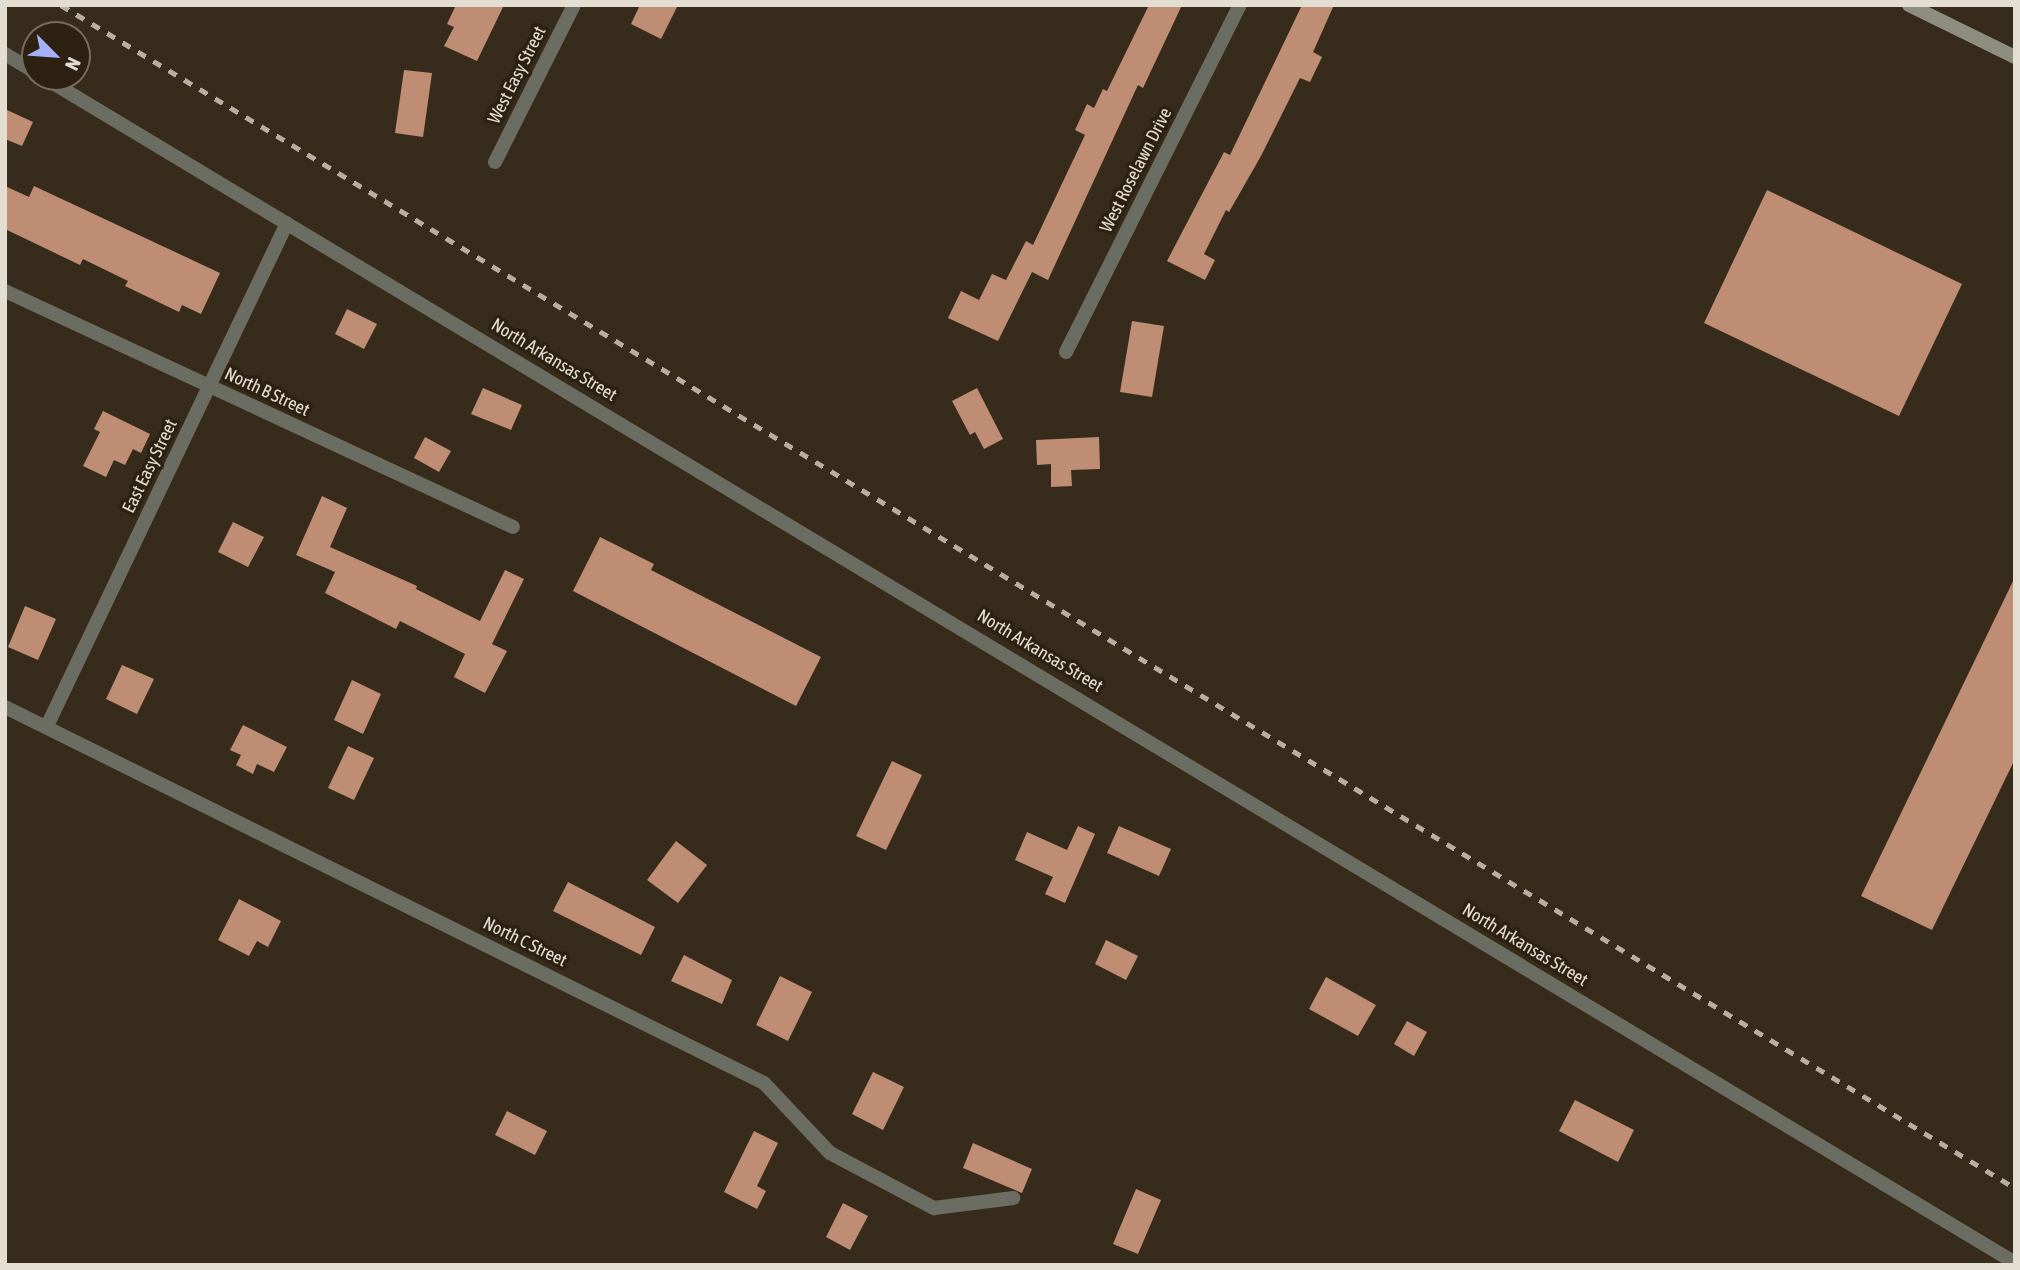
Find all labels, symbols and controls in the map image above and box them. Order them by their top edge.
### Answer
north arrow [21,21,91,91]
street label: West Easy Street [483,23,551,127]
text: N [61,54,86,74]
street label: West Roselawn Drive [1095,104,1177,236]
street label: North Arkansas Street [487,314,621,406]
street label: North B Street [221,363,313,421]
street label: East Easy Street [118,416,182,516]
street label: North Arkansas Street [973,605,1107,697]
street label: North Arkansas Street [1458,899,1592,991]
street label: North C Street [480,912,570,972]

